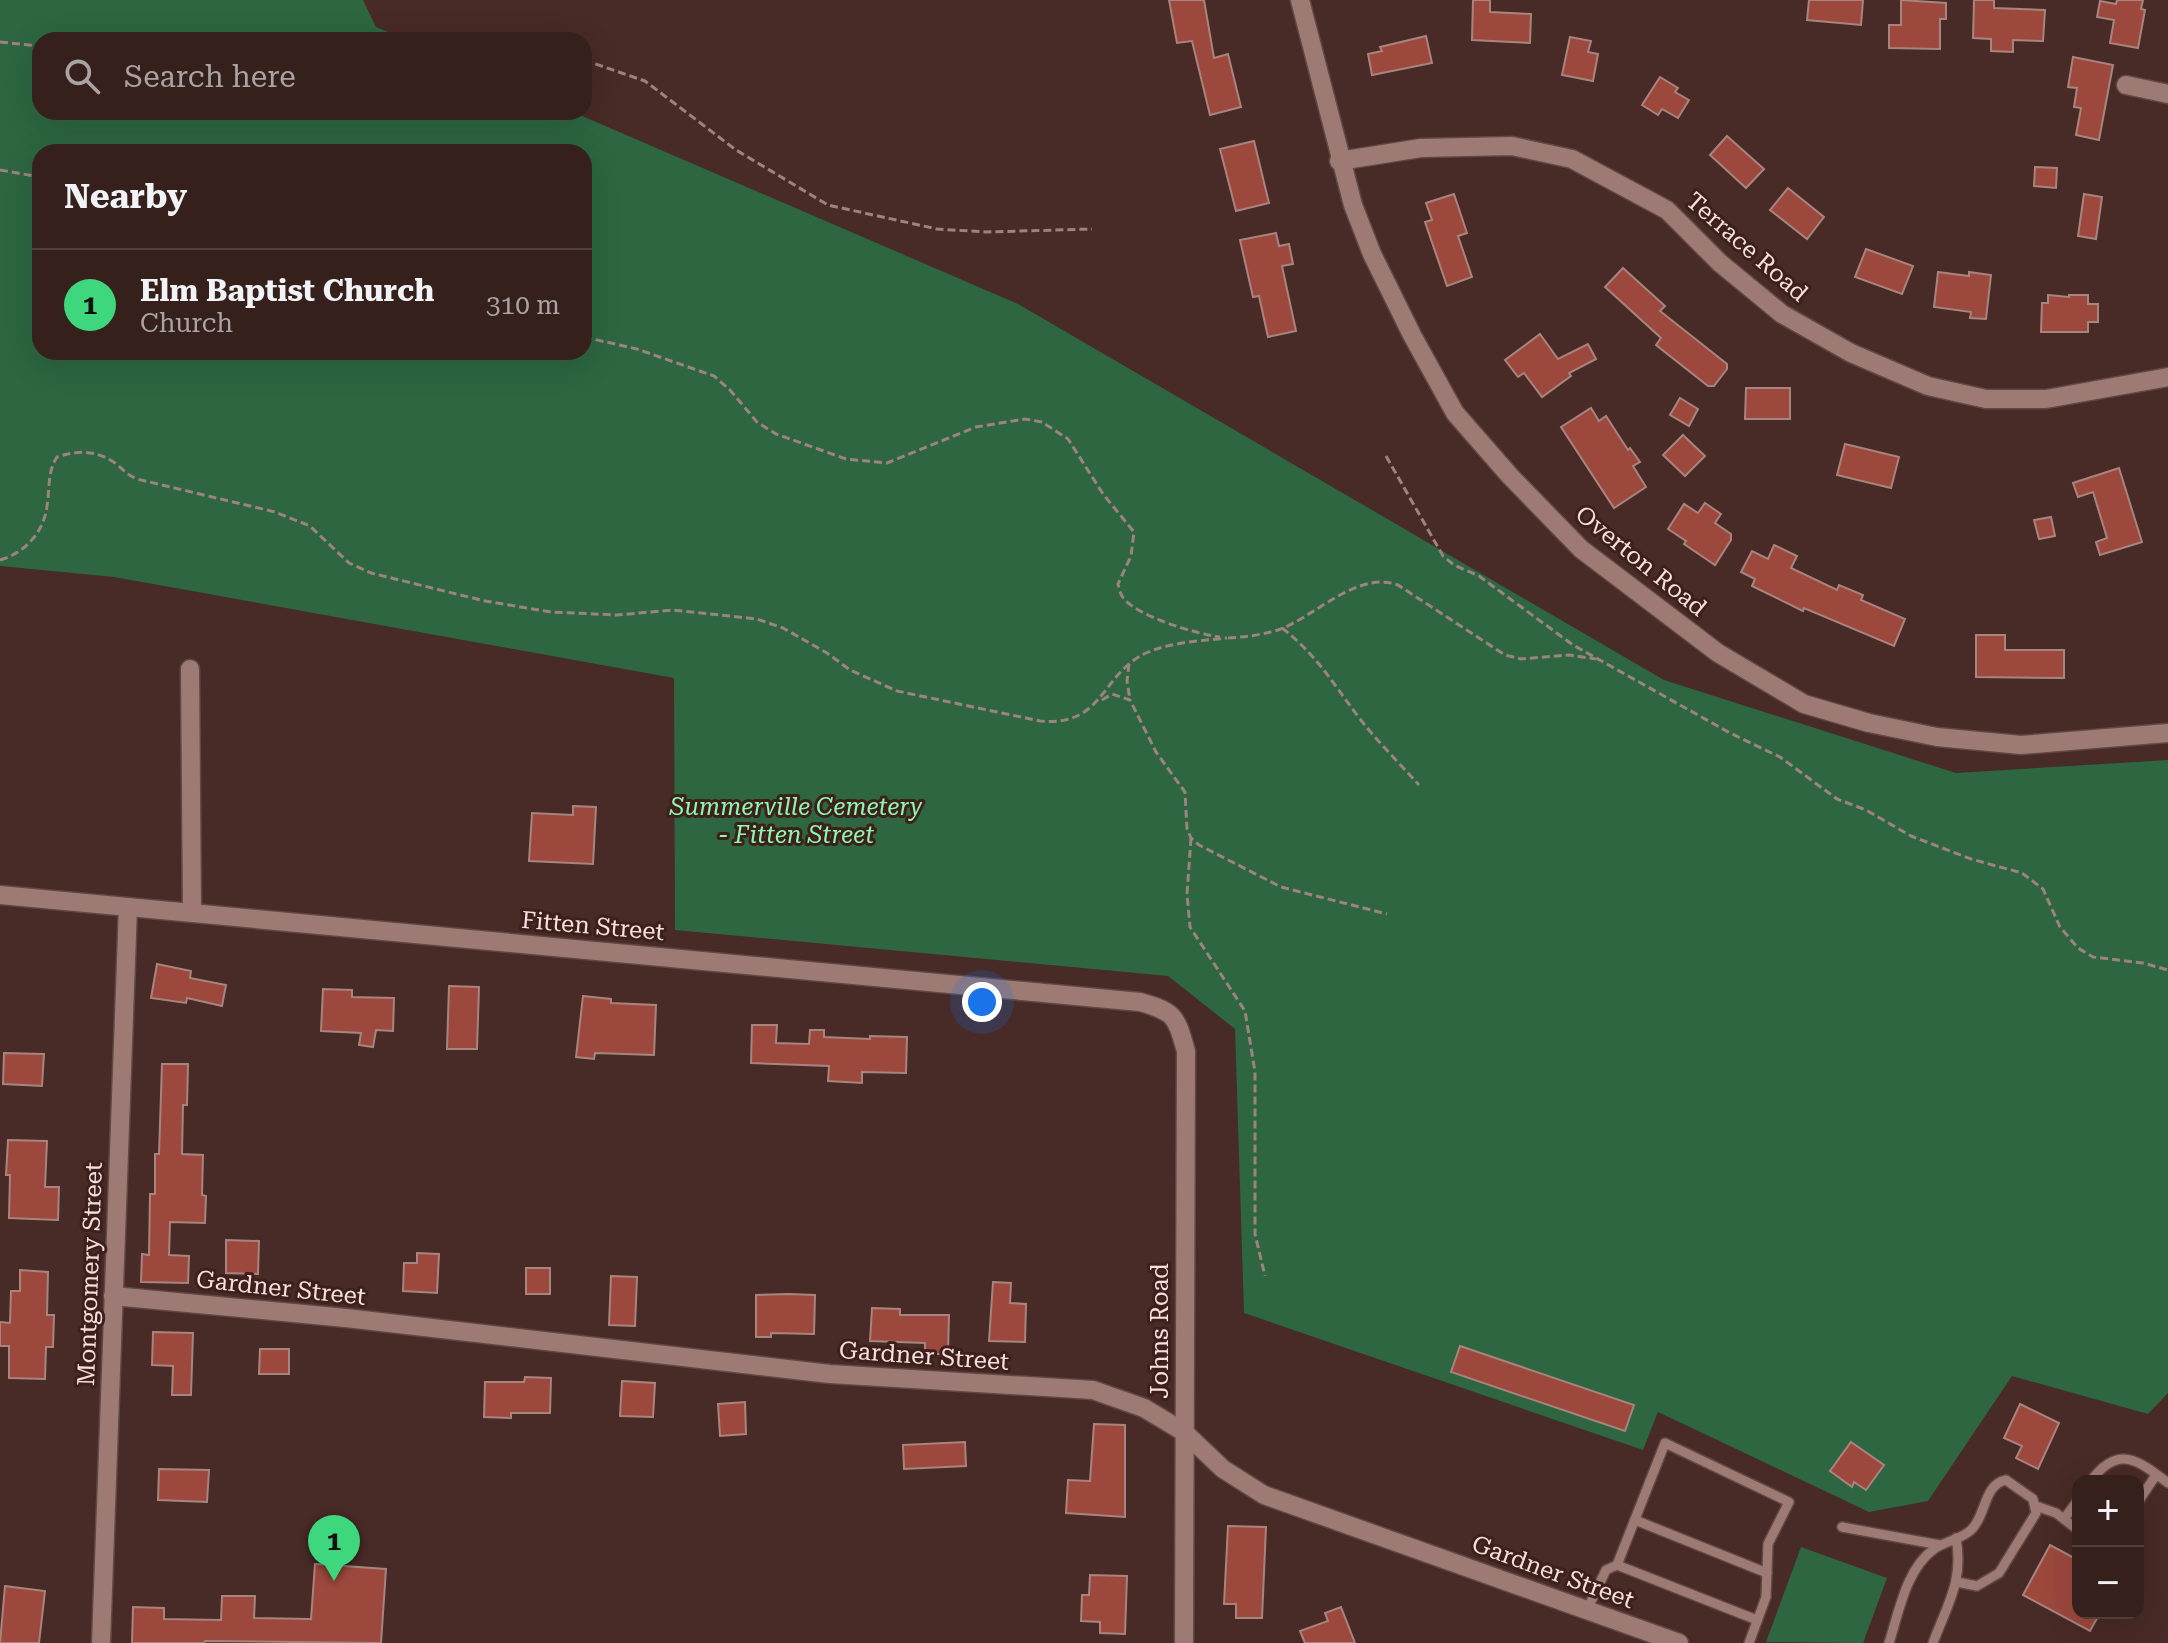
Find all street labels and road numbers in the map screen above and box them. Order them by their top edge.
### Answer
street label: Terrace Road [1681,187,1813,307]
street label: Overton Road [1570,500,1712,622]
street label: Fitten Street [520,906,666,946]
street label: Montgomery Street [72,1162,108,1386]
street label: Johns Road [1146,1263,1174,1399]
street label: Gardner Street [195,1265,367,1311]
street label: Gardner Street [838,1336,1010,1376]
street label: Gardner Street [1468,1530,1638,1614]

